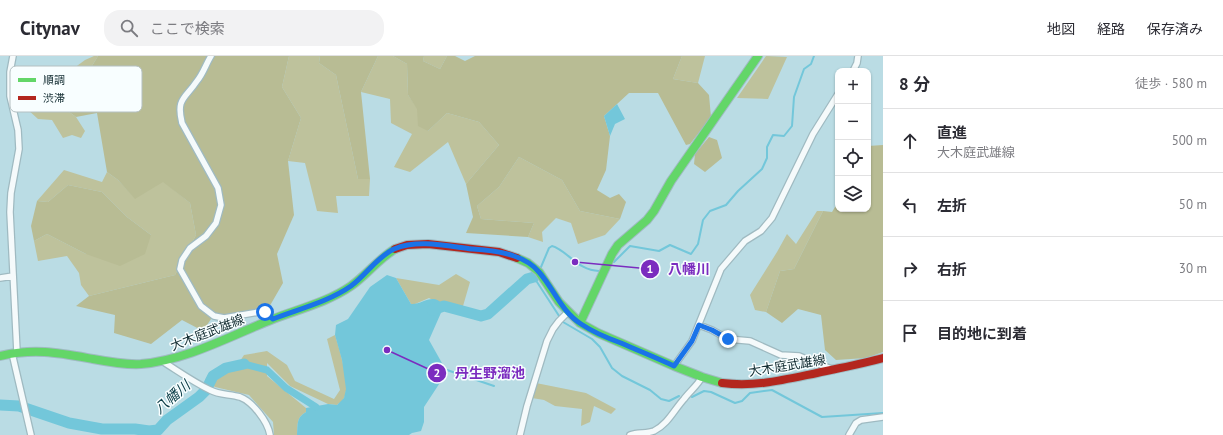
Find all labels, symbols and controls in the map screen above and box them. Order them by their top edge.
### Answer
search box [104,10,384,46]
text: Citynav [20,16,80,40]
icon: search [118,17,140,39]
text: ここで検索 [150,19,225,38]
text: 地図 [1047,20,1075,38]
text: 経路 [1097,20,1125,38]
text: 保存済み [1147,20,1203,38]
legend [10,66,142,112]
map controls [835,68,871,212]
button: + [835,68,871,104]
text: 順調 [43,73,65,87]
text: 8 分 [899,73,930,95]
text: 徒歩 · 580 m [1135,75,1207,92]
text: 渋滞 [43,91,65,105]
button: − [835,104,871,140]
text: 直進 [937,123,967,142]
icon: ahead [899,130,921,152]
text: 500 m [1172,132,1207,149]
button: locate [835,140,871,176]
text: 大木庭武雄線 [937,144,1015,161]
button: layers [835,176,871,212]
icon: left [899,194,921,216]
text: 左折 [937,196,967,215]
text: 50 m [1179,196,1207,213]
callout: 八幡川 [640,256,718,282]
icon: right [899,258,921,280]
text: 八幡川 [668,260,710,278]
text: 右折 [937,260,967,279]
text: 30 m [1179,260,1207,277]
text: 1 [647,261,653,276]
route start [256,303,274,321]
street label: 大木庭武雄線 [168,311,247,354]
icon: arrive [899,322,921,344]
text: 目的地に到着 [937,324,1027,343]
route end [719,330,737,348]
street label: 大木庭武雄線 [747,351,827,380]
callout: 丹生野溜池 [427,360,533,386]
text: 丹生野溜池 [455,364,525,382]
text: 2 [434,365,440,380]
water label: 八幡川 [150,375,195,418]

